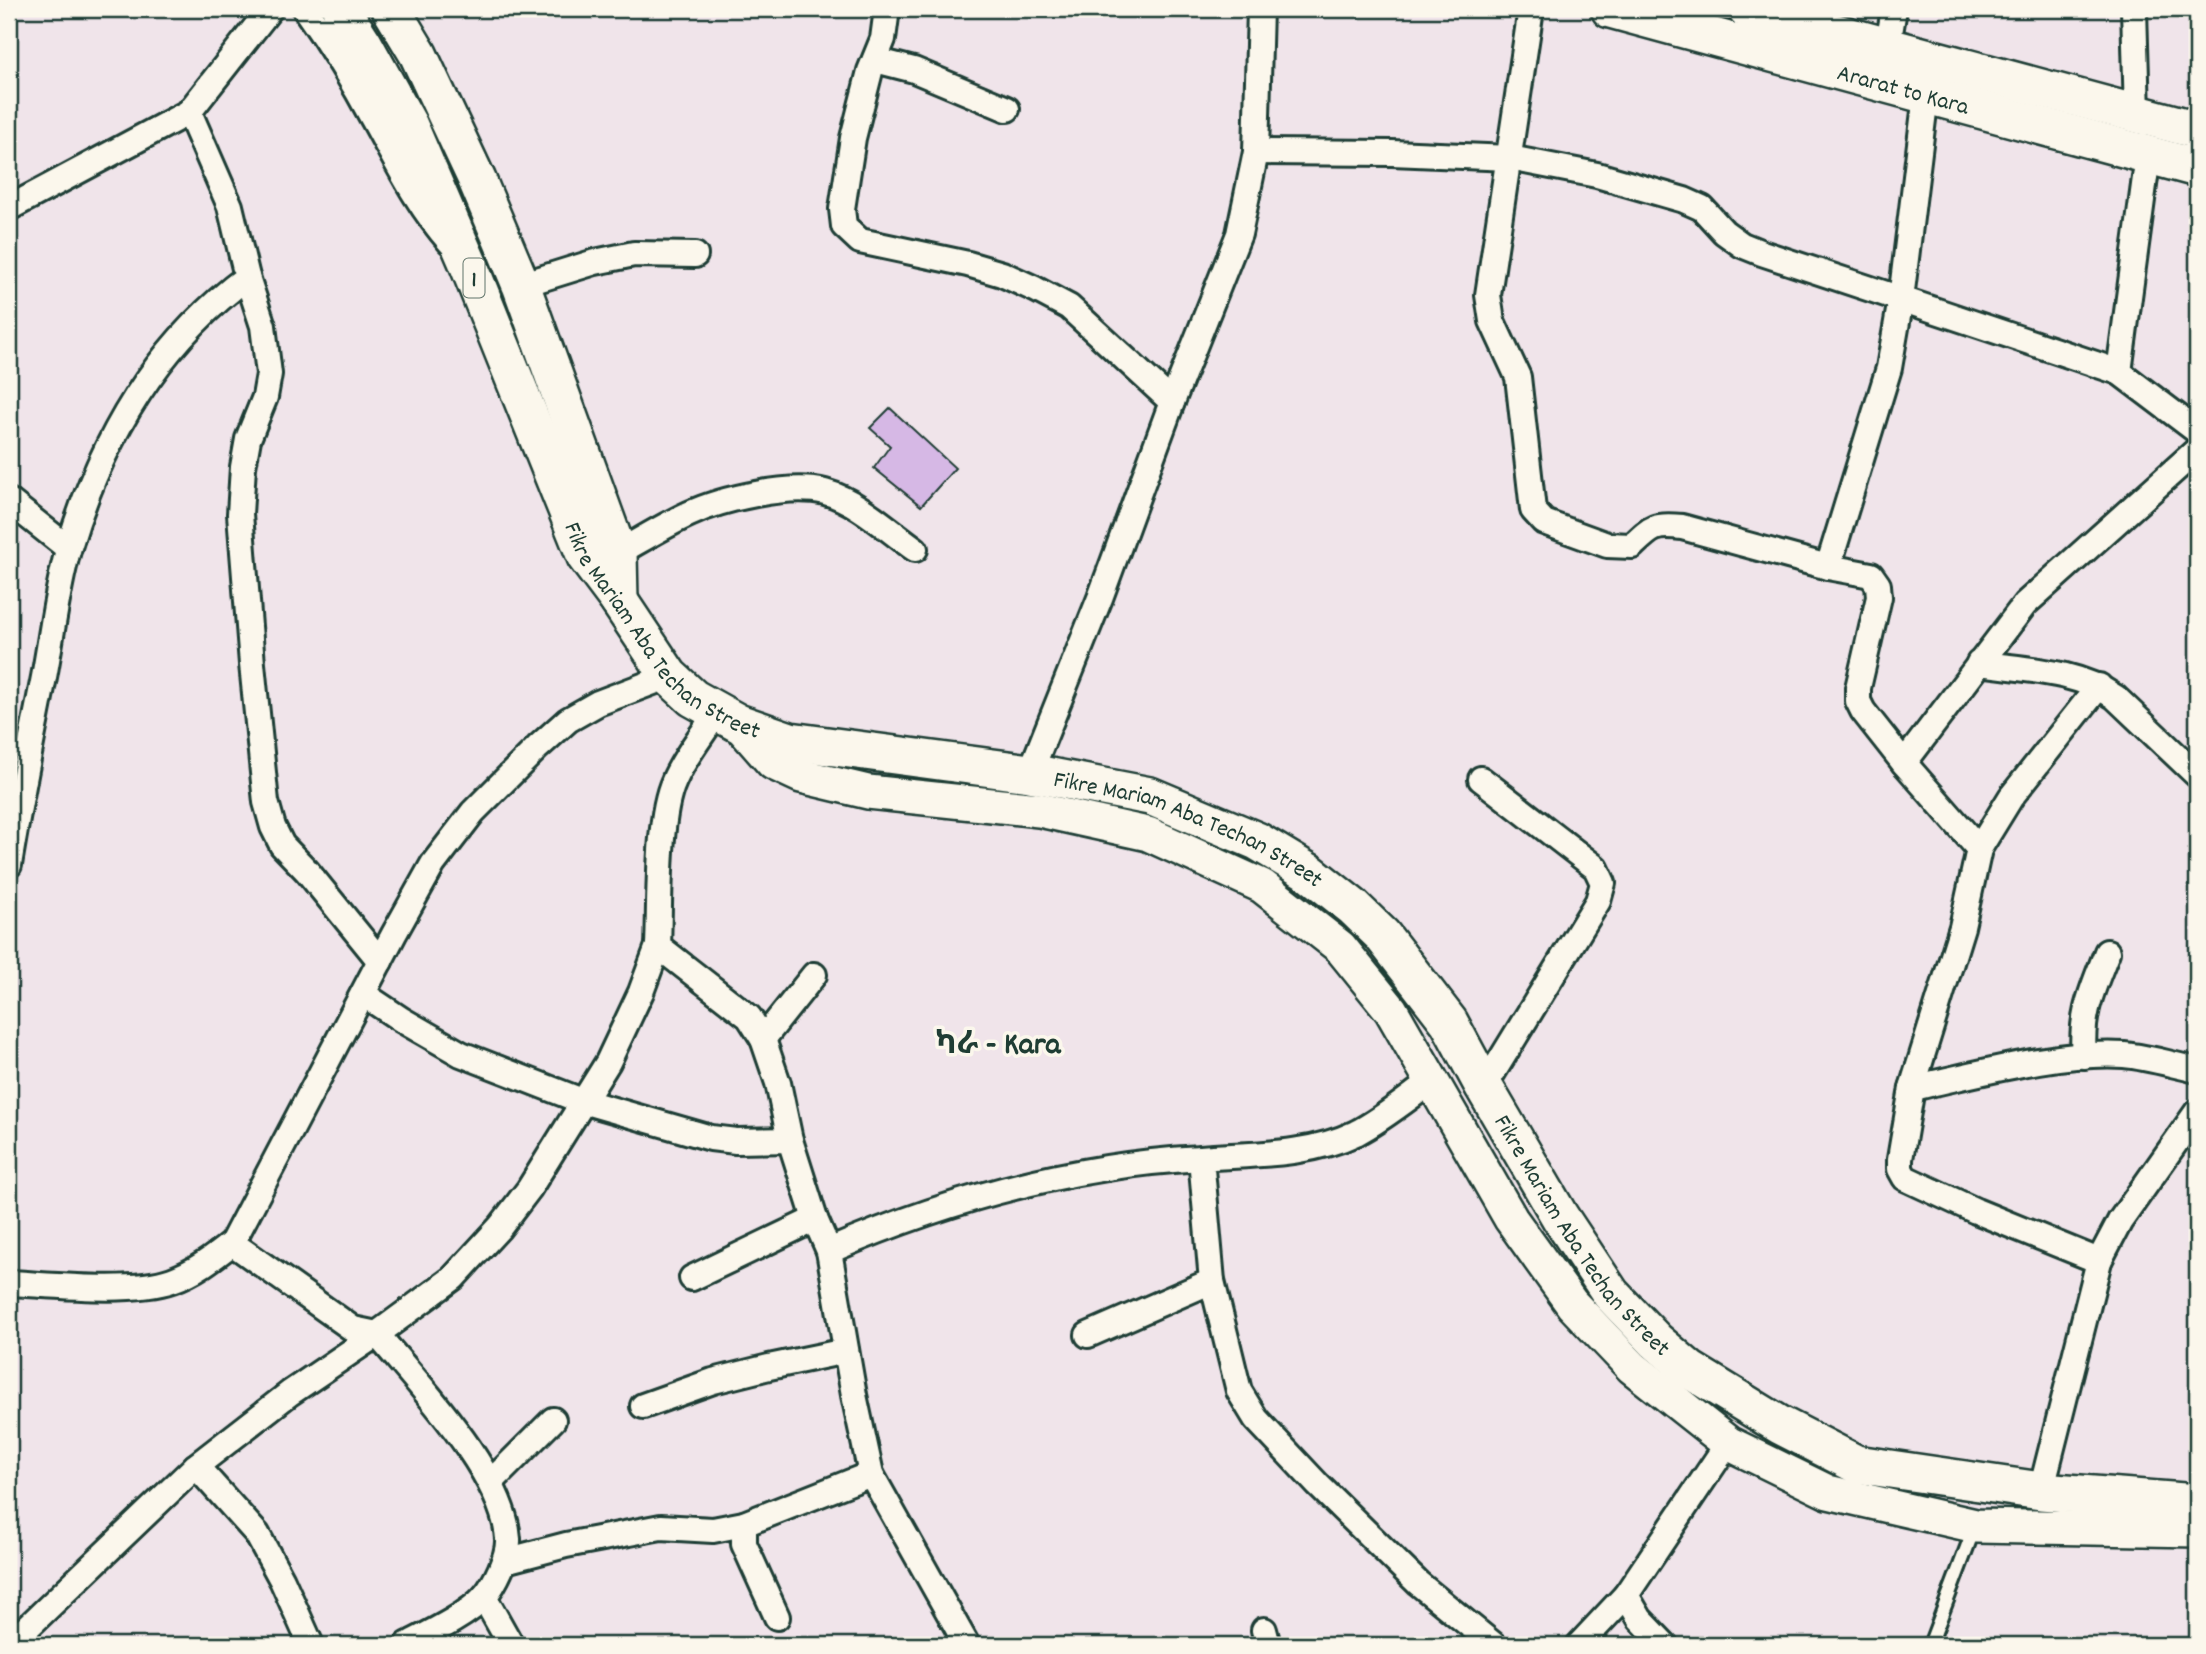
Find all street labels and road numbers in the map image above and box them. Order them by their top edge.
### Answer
street label: Ararat to Kara [1833,57,1973,126]
road number: 1 [463,258,484,298]
street label: Fikre Mariam Aba Techan Street [554,518,765,749]
street label: Fikre Mariam Aba Techan Street [1051,764,1330,897]
street label: Fikre Mariam Aba Techan Street [1484,1109,1677,1366]

